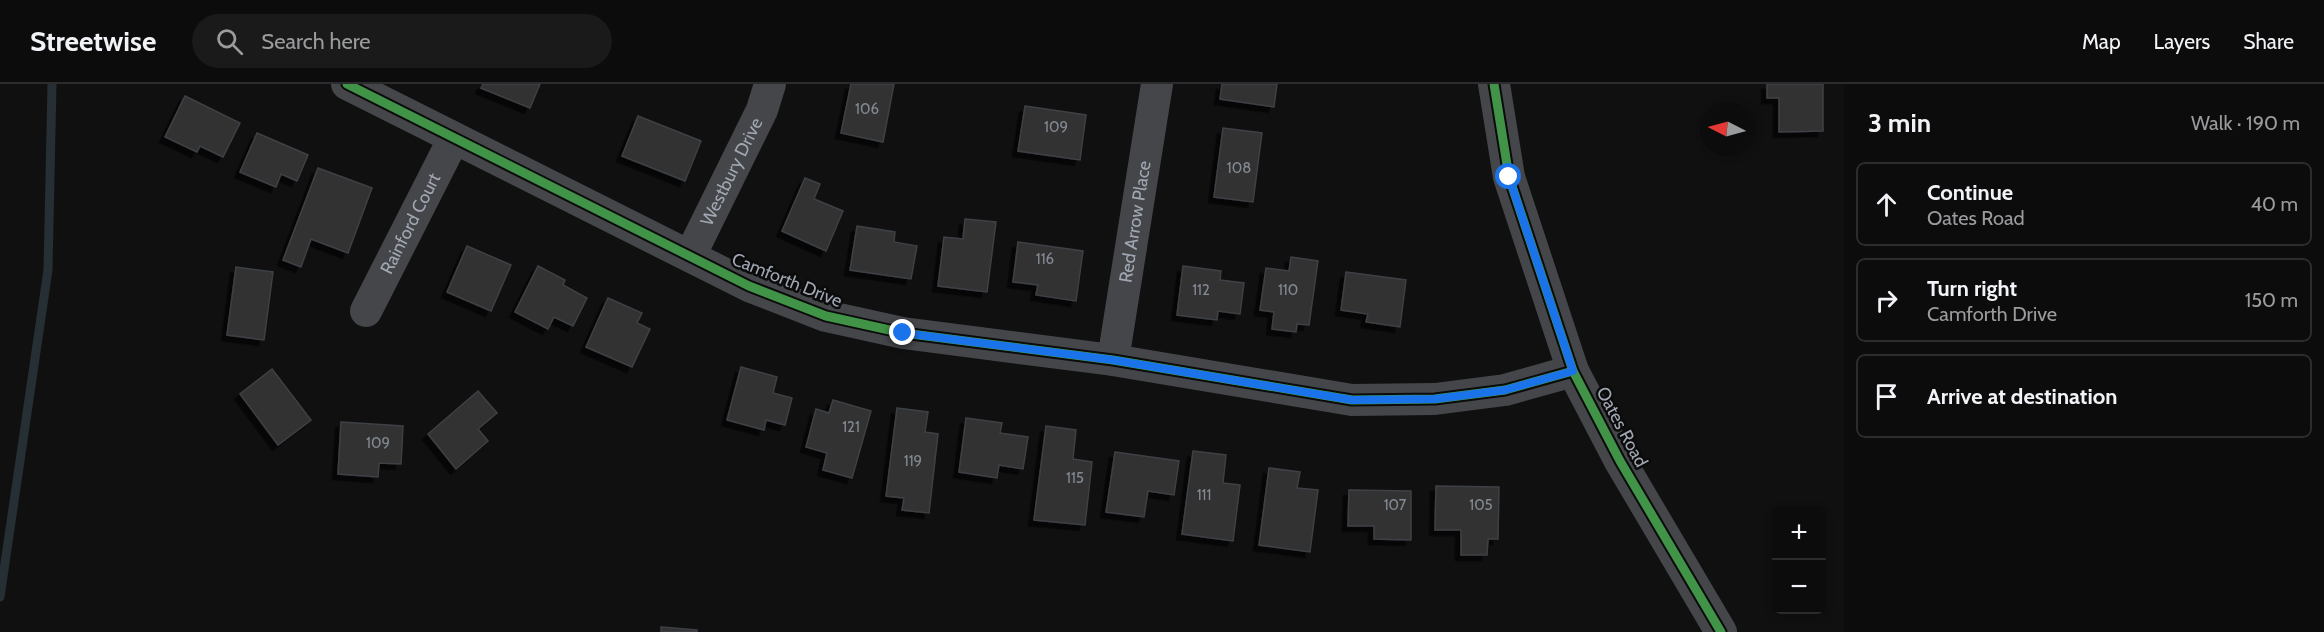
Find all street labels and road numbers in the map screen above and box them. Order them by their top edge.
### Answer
street label: Westbury Drive [696,114,767,229]
street label: Red Arrow Place [1114,159,1156,284]
street label: Rainford Court [376,169,445,278]
street label: Camforth Drive [729,248,845,312]
street label: Oates Road [1592,383,1652,471]

